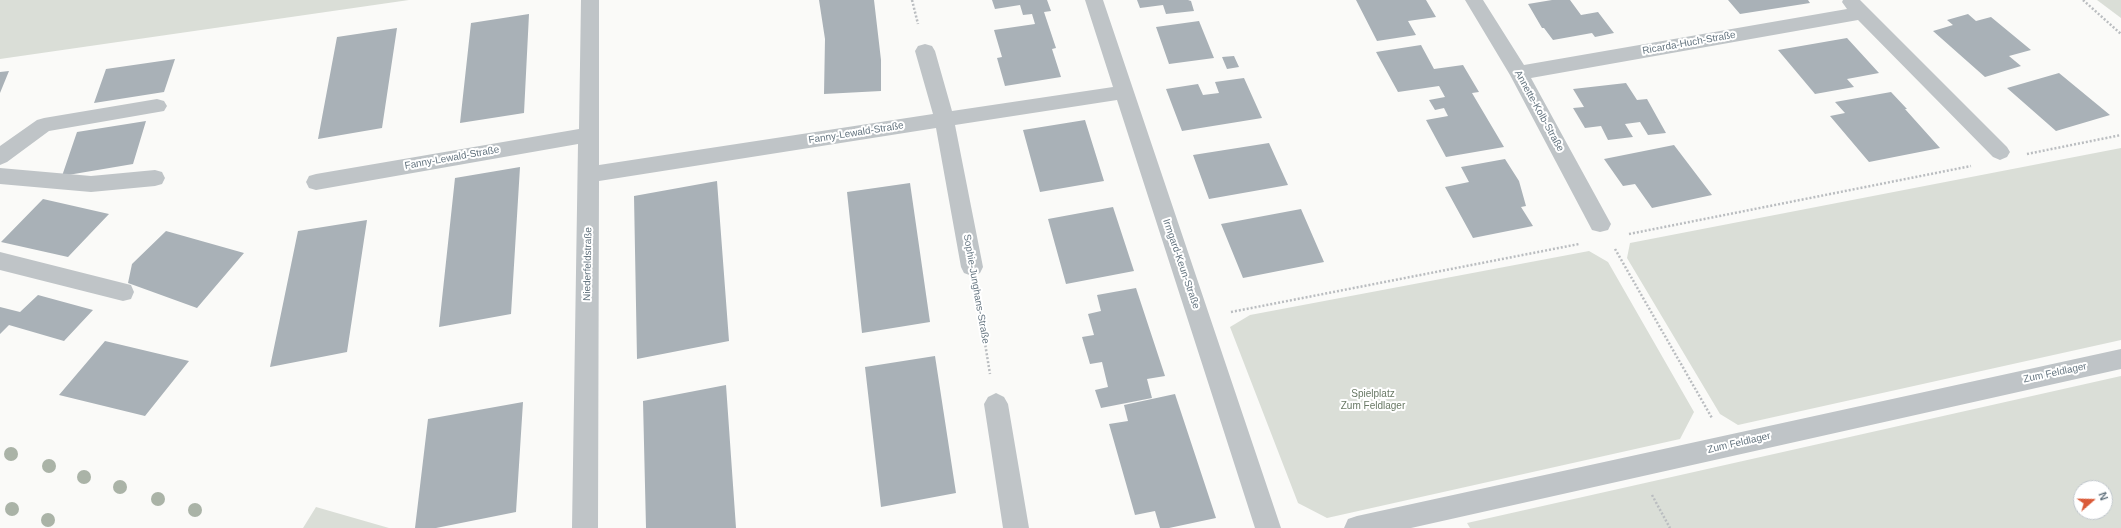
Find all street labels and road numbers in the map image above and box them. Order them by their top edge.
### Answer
street label: Ricarda-Huch-Straße [1641,29,1737,57]
street label: Annette-Kolb-Straße [1512,68,1566,154]
street label: Fanny-Lewald-Straße [808,120,904,146]
street label: Fanny-Lewald-Straße [404,144,500,172]
street label: Irmgard-Keun-Straße [1160,217,1202,311]
street label: Niederfeldstraße [581,227,595,301]
street label: Sophie-Junghans-Straße [960,233,992,345]
street label: Zum Feldlager [2022,360,2088,386]
street label: Zum Feldlager [1706,430,1772,456]

